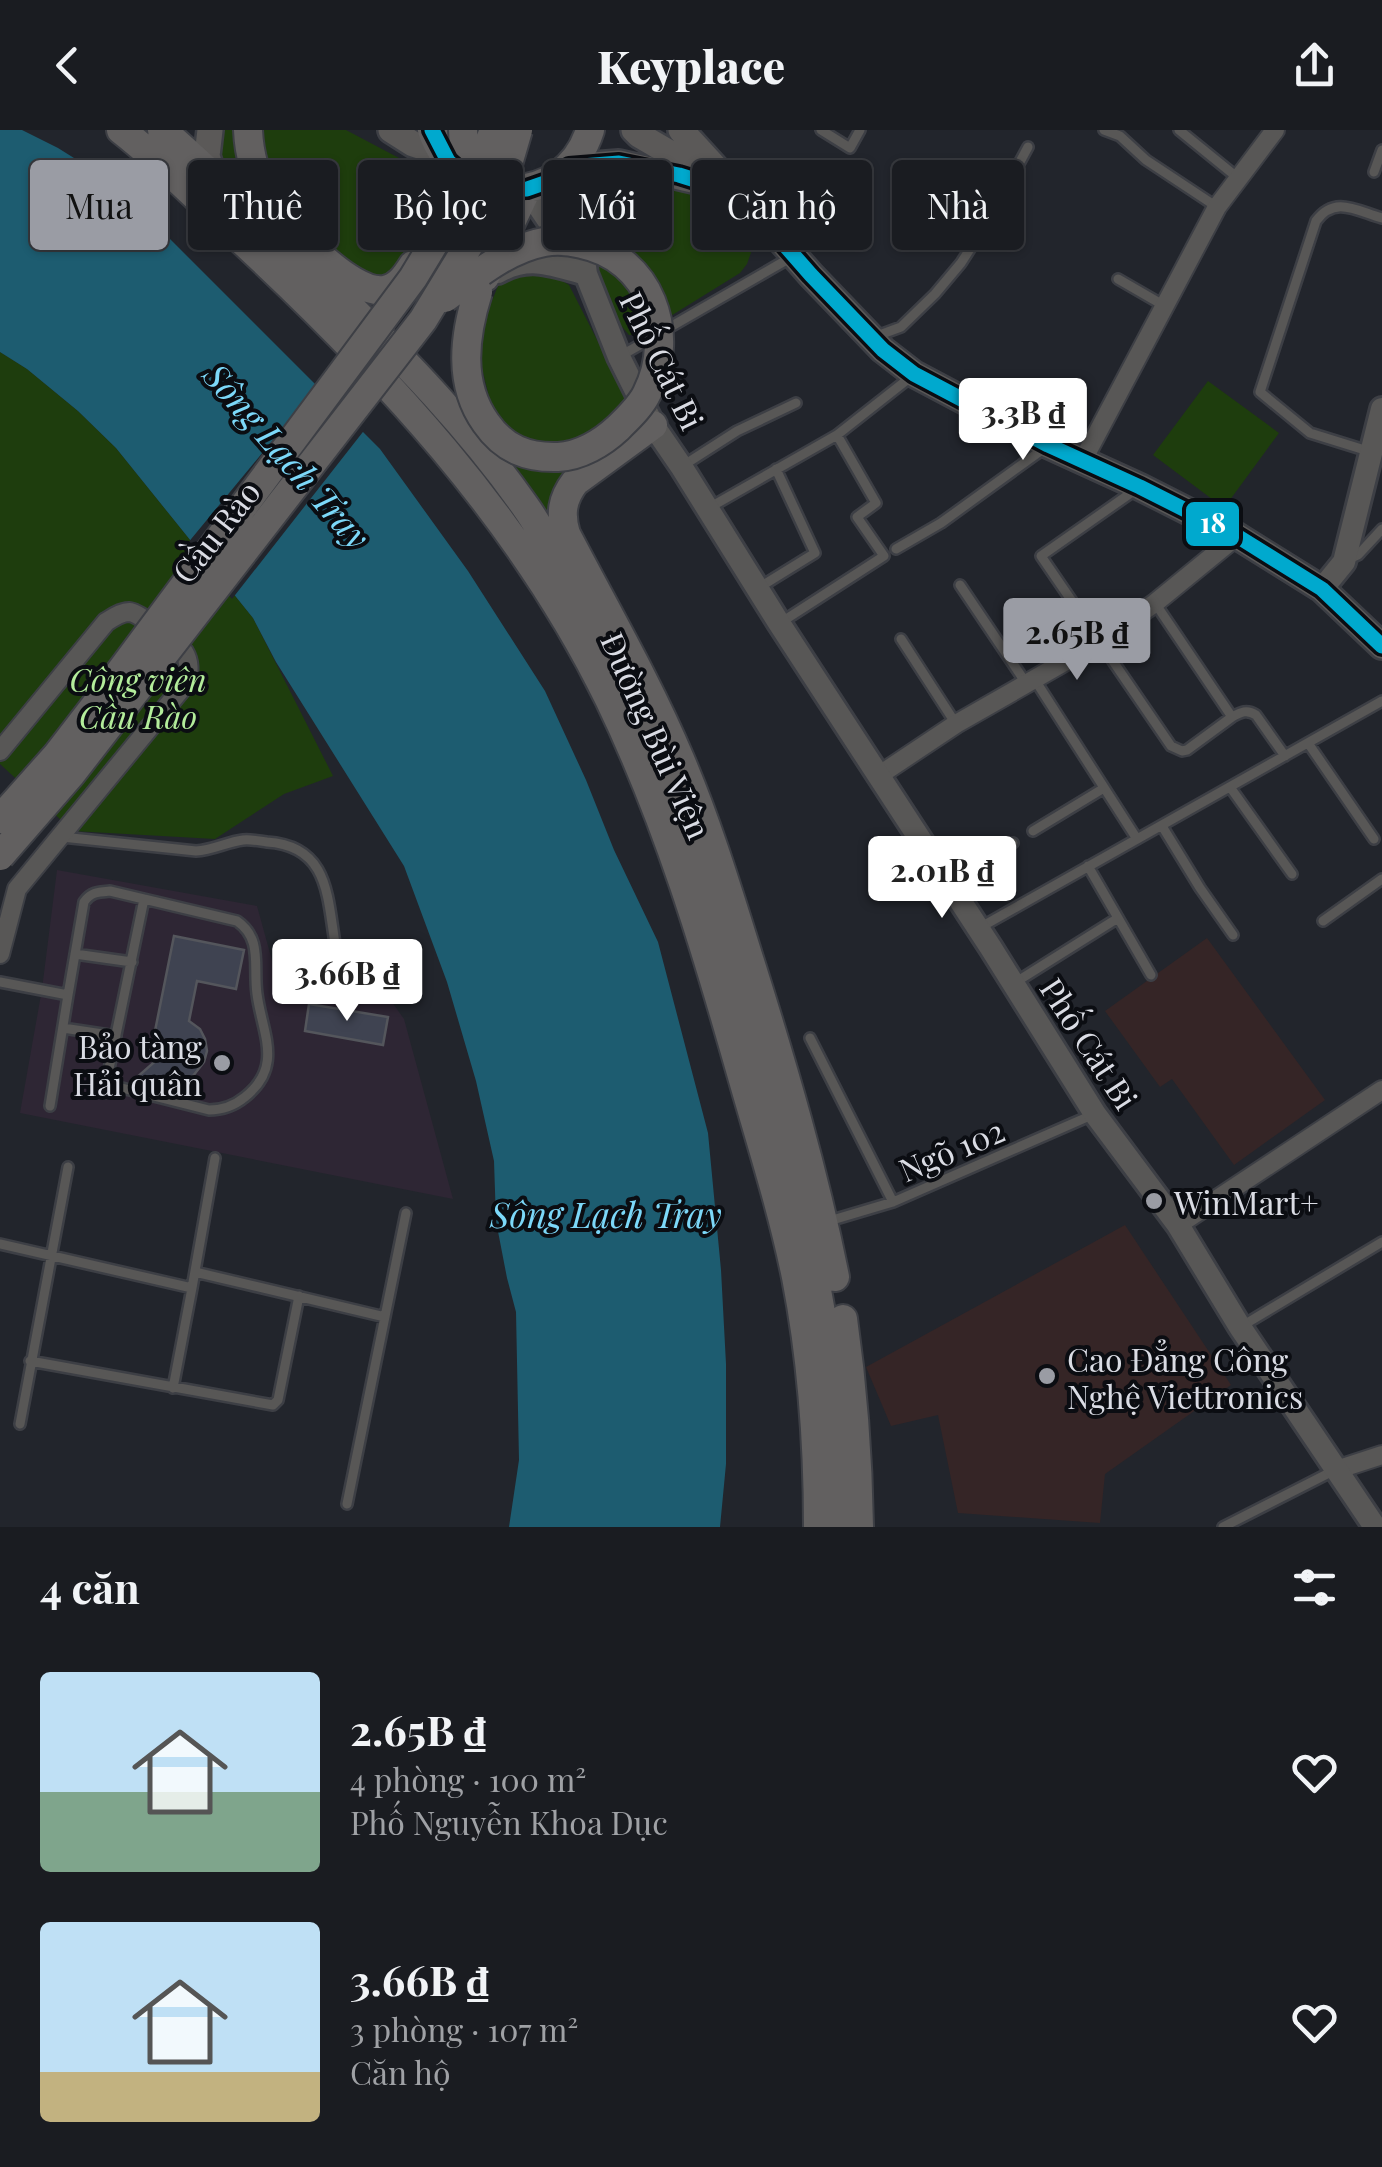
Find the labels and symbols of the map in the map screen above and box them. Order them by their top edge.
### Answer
street label: Phố Cát Bi [611,284,715,436]
water label: Sông Lạch Tray [194,351,382,558]
pin: 3.3B ₫ [942,378,1104,463]
street label: Cầu Rào [162,471,268,591]
line badge: 18 [1184,500,1241,548]
text: 18 [1200,503,1226,540]
pin: 2.65B ₫ [985,598,1169,683]
street label: Đường Bùi Viện [592,625,722,845]
park label: Công viên Cầu Rào [69,657,207,737]
pin: 2.01B ₫ [850,836,1034,921]
pin: 3.66B ₫ [255,939,439,1024]
street label: Phố Cát Bi [1031,969,1149,1117]
place label: Bảo tàng Hải quân [73,1024,202,1104]
marker: Bảo tàng Hải quân [211,1052,233,1074]
street label: Ngõ 102 [892,1108,1010,1190]
place label: WinMart+ [1173,1180,1319,1223]
water label: Sông Lạch Tray [489,1190,722,1237]
marker: WinMart+ [1143,1190,1165,1212]
place label: Cao Đẳng Công Nghệ Viettronics [1067,1337,1303,1417]
marker: Cao Đẳng Công Nghệ Viettronics [1036,1365,1058,1387]

